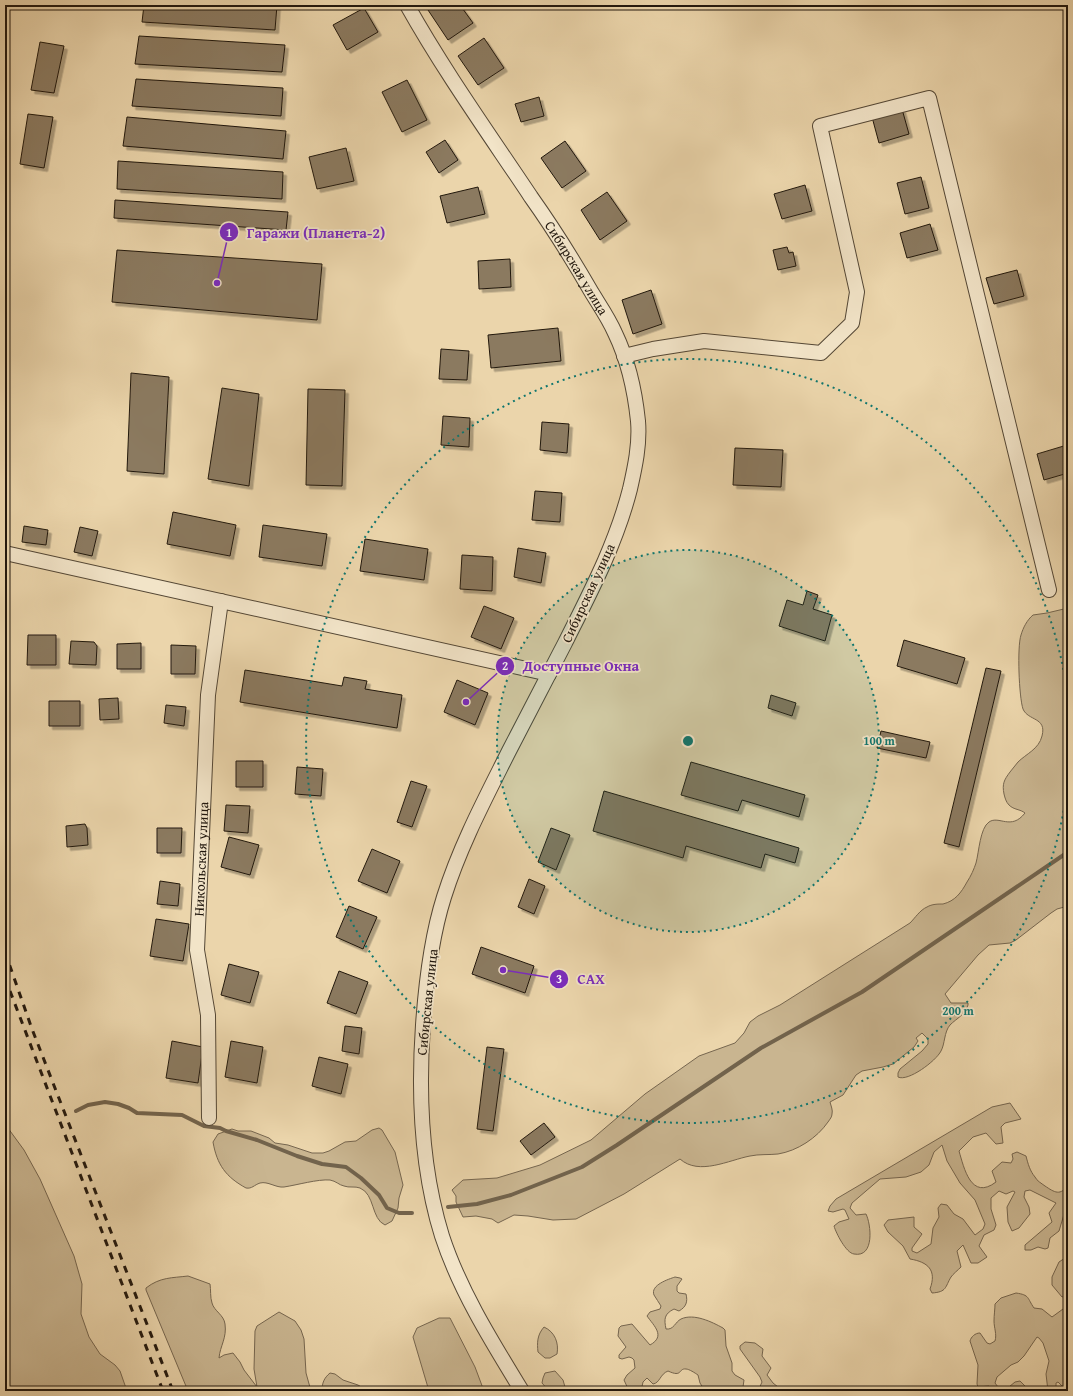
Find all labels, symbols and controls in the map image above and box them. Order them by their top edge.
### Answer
street label: Сибирская улица [540,217,614,319]
callout: Гаражи (Планета-2) [219,219,394,246]
text: Гаражи (Планета-2) [247,222,385,243]
text: 1 [226,224,232,241]
street label: Сибирская улица [556,540,620,646]
callout: Доступные Окна [495,652,647,679]
text: Доступные Окна [522,655,640,676]
text: 2 [502,657,508,674]
text: 100 m [863,732,896,749]
centre of rings [681,734,695,748]
street label: Никольская улица [188,801,213,917]
street label: Сибирская улица [411,947,443,1056]
callout: САХ [549,965,612,992]
text: САХ [577,968,605,989]
text: 3 [556,970,562,987]
text: 200 m [942,1002,975,1019]

